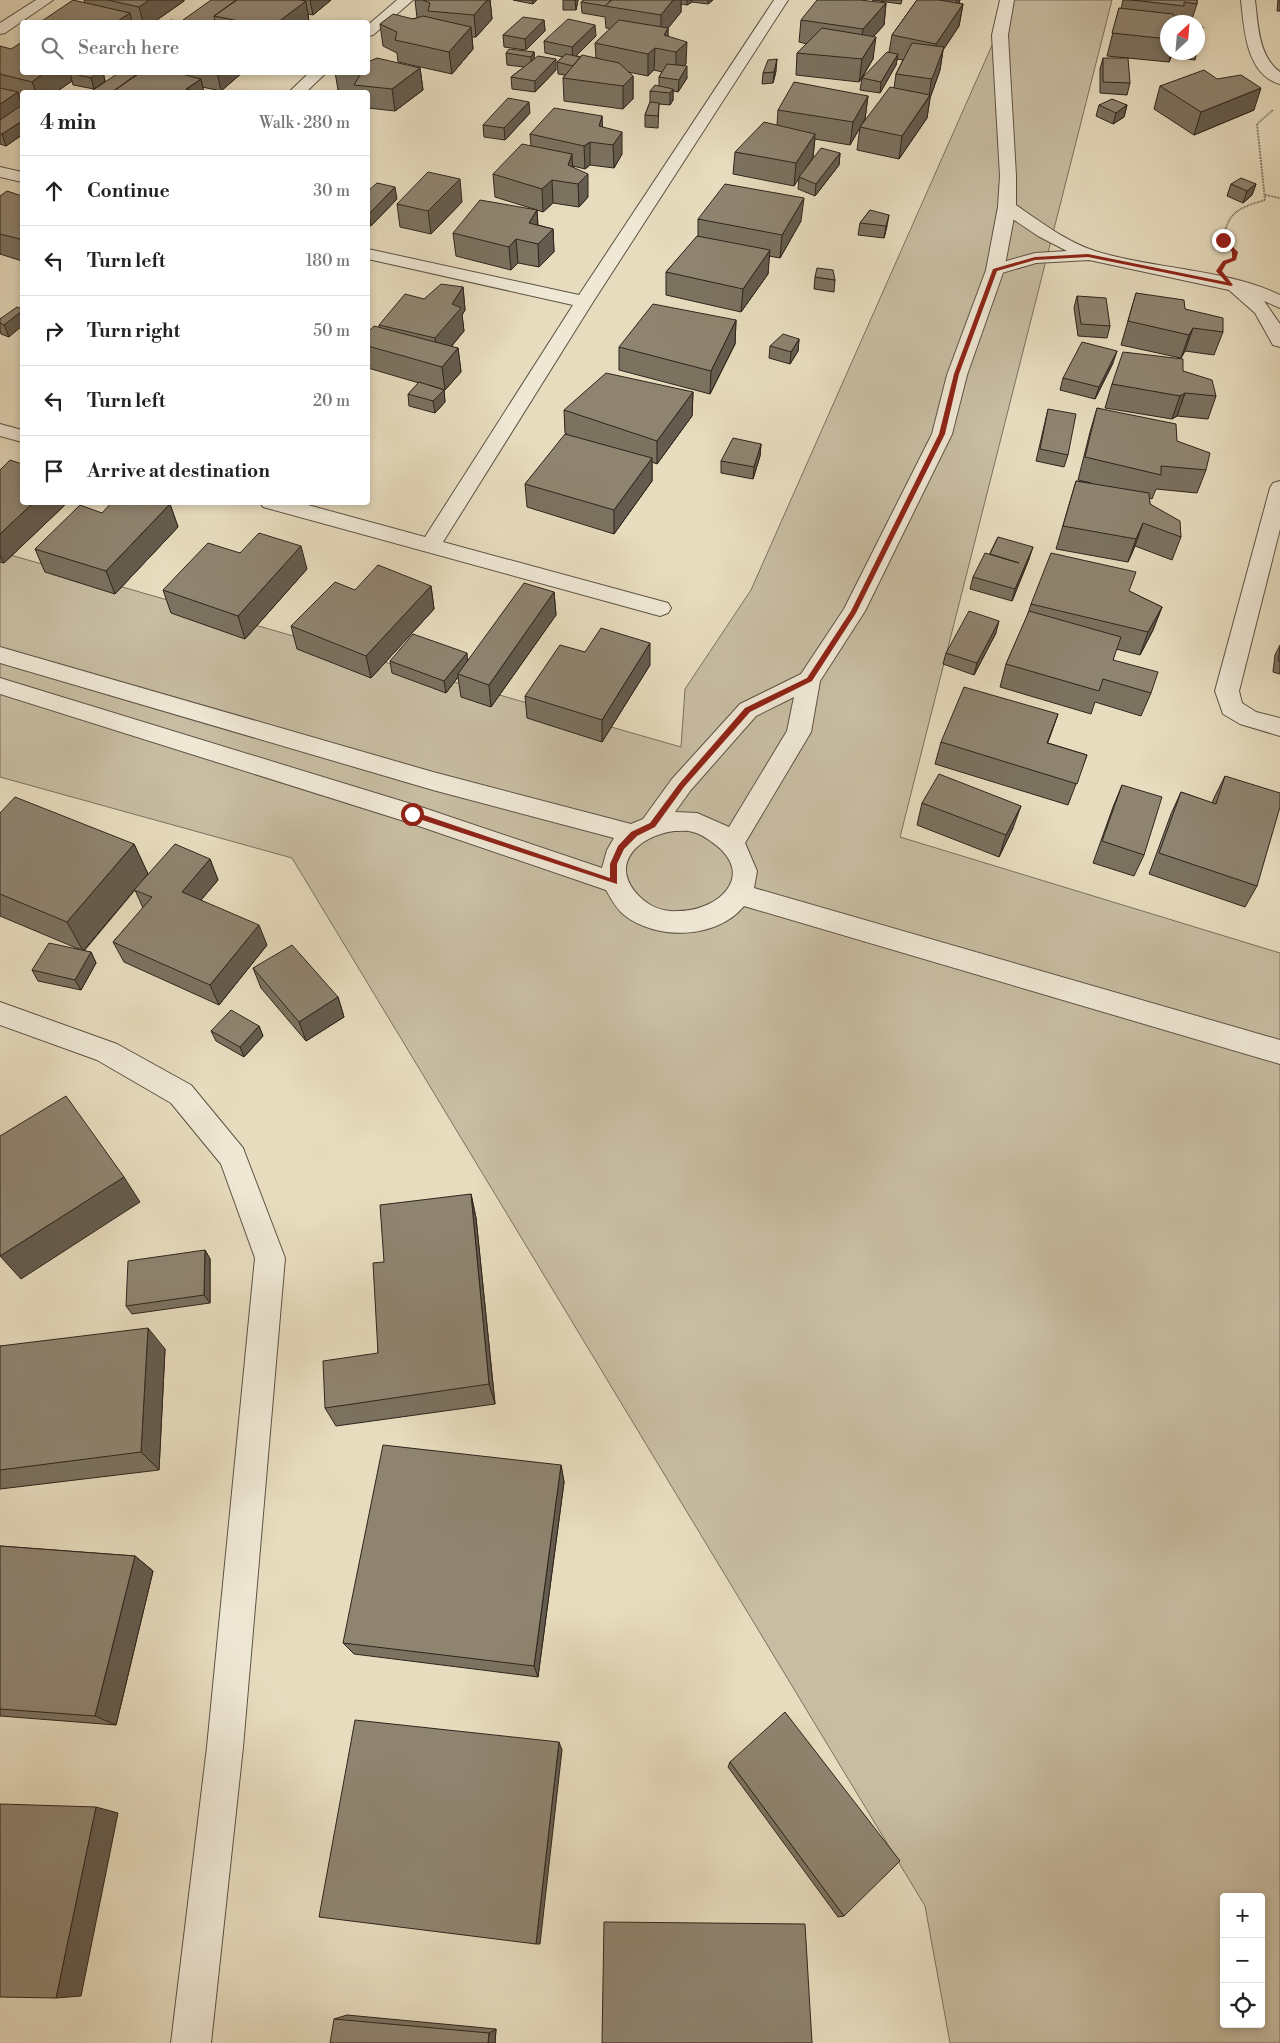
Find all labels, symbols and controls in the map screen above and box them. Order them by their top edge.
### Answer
north arrow [1160,15,1205,60]
search box [20,20,370,75]
icon: search [38,34,66,62]
text: Search here [78,36,179,60]
text: 4 min [40,110,96,136]
text: Walk · 280 m [259,113,350,133]
icon: ahead [40,177,68,205]
text: Continue [87,179,170,203]
text: 30 m [313,181,350,201]
route end [1212,229,1235,252]
icon: left [40,247,68,275]
text: Turn left [87,249,166,273]
text: 180 m [306,251,350,271]
icon: right [40,317,68,345]
text: Turn right [87,319,180,343]
text: 50 m [313,321,350,341]
icon: left [40,387,68,415]
text: Turn left [87,389,166,413]
text: 20 m [313,391,350,411]
icon: arrive [40,457,68,485]
text: Arrive at destination [87,459,270,483]
route start [401,803,424,826]
map controls [1220,1893,1265,2028]
button: + [1220,1893,1265,1938]
button: − [1220,1938,1265,1983]
button: locate [1220,1983,1265,2028]

